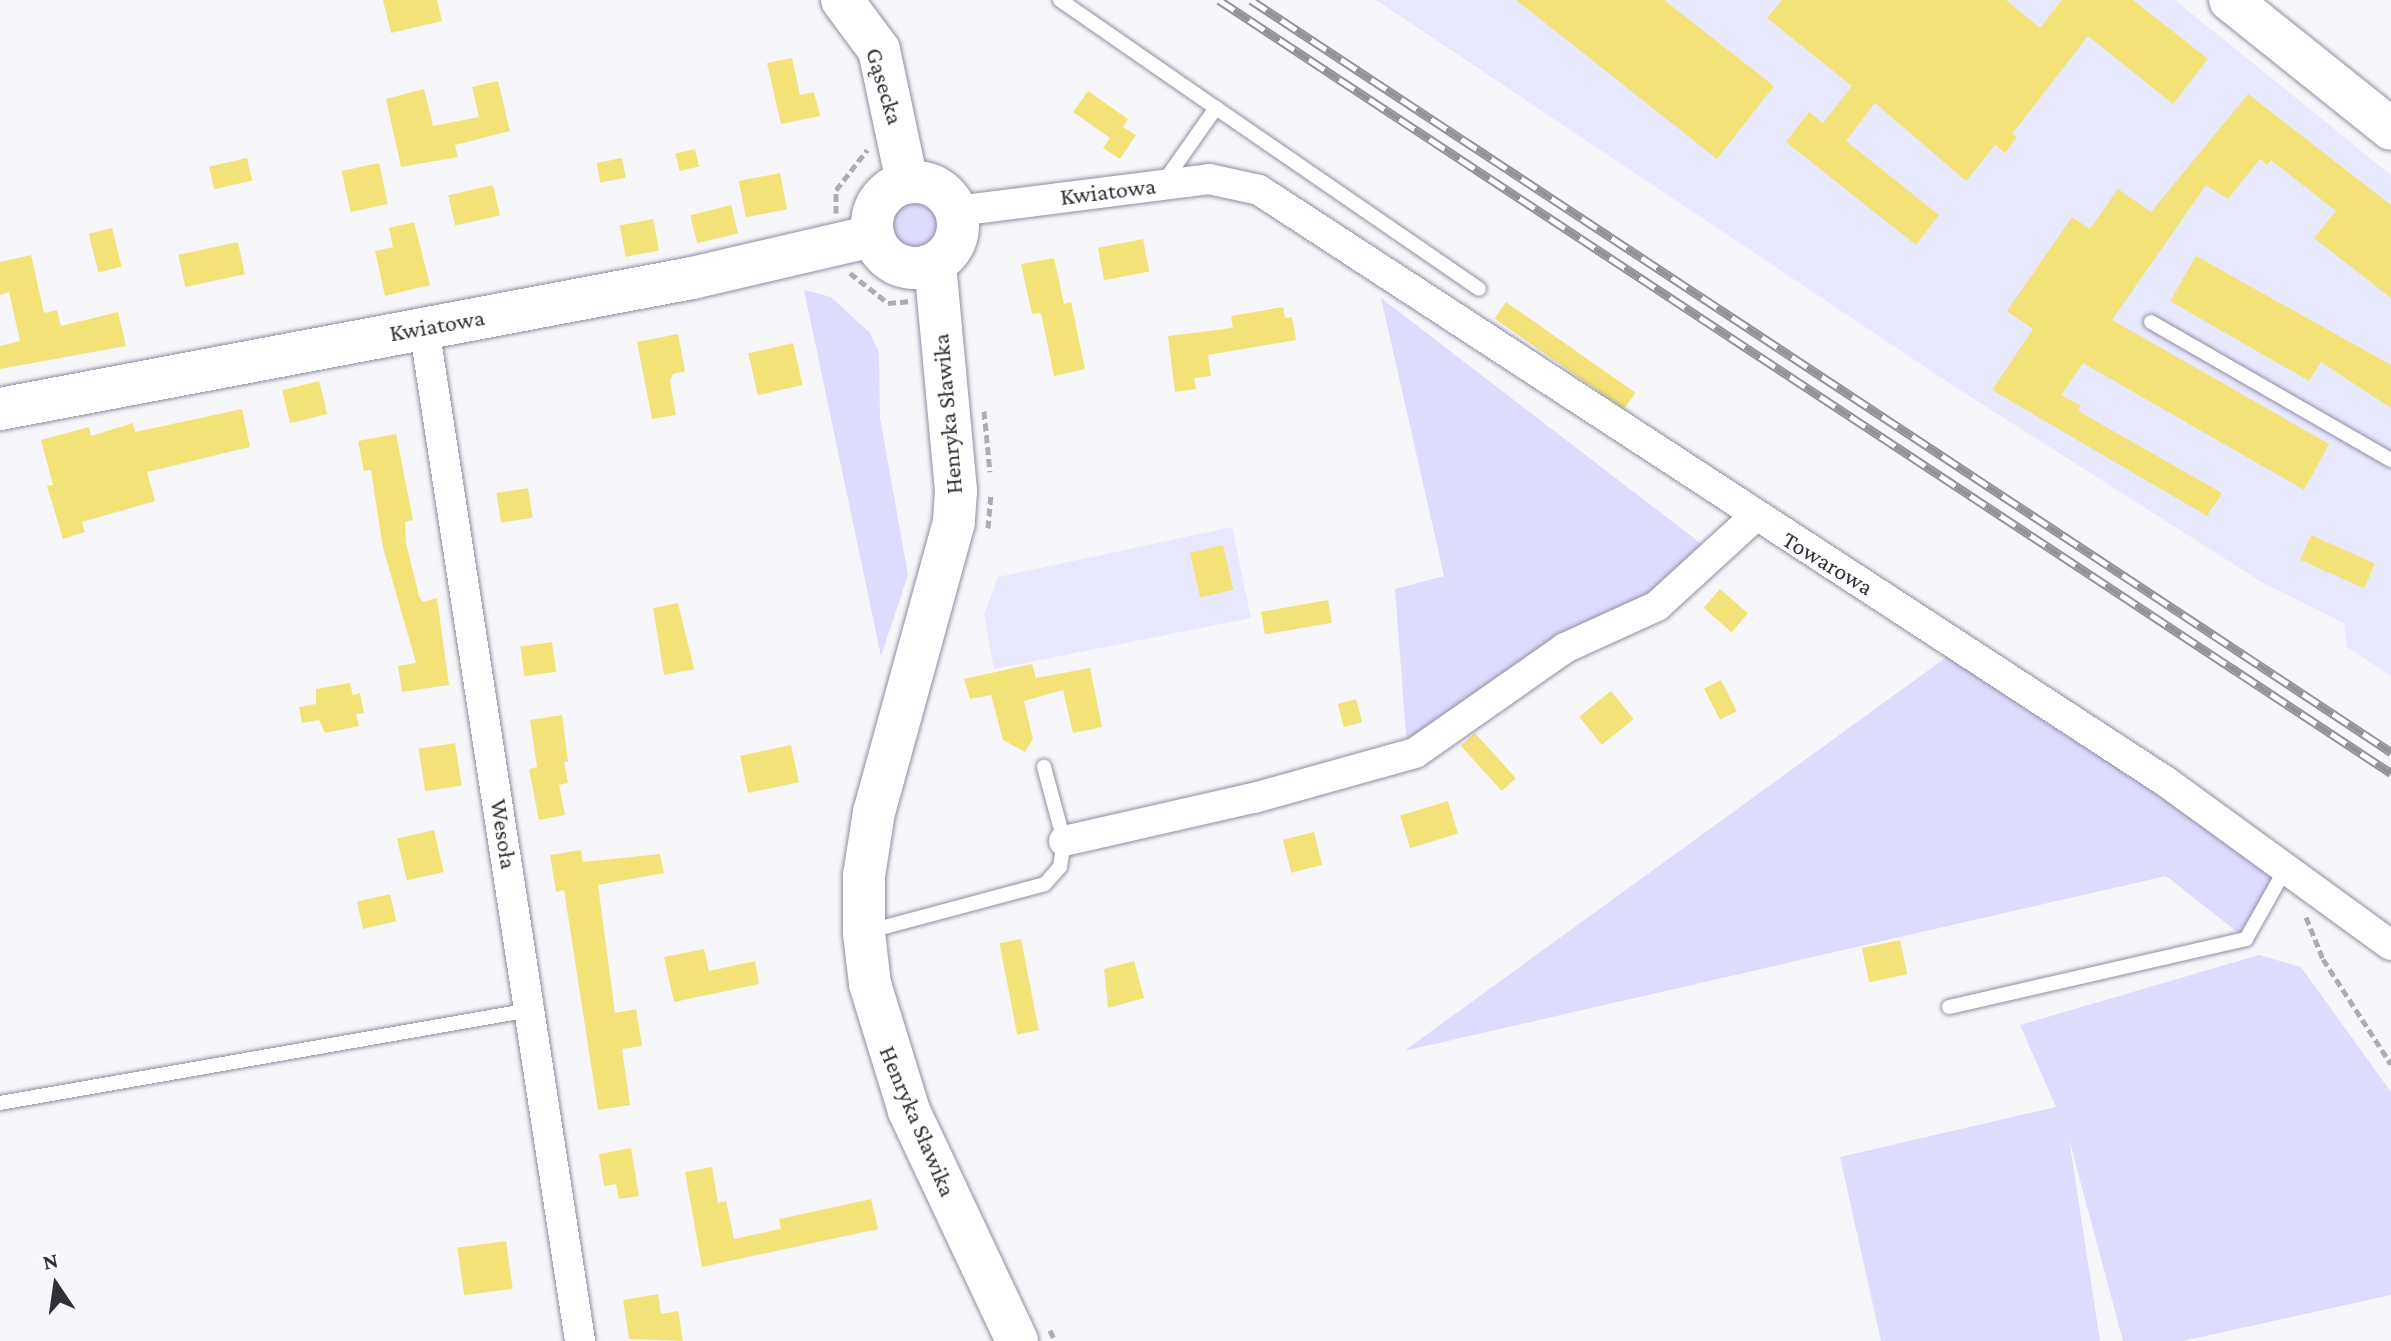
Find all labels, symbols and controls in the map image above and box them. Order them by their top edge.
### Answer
street label: Gąsecka [860,44,910,128]
street label: Kwiatowa [1059,171,1157,211]
street label: Kwiatowa [387,302,487,348]
street label: Henryka Sławika [926,333,968,495]
street label: Towarowa [1777,525,1879,601]
street label: Wesoła [484,797,524,871]
street label: Henryka Sławika [873,1041,963,1201]
north arrow [16,1245,96,1325]
text: N [40,1247,61,1275]

